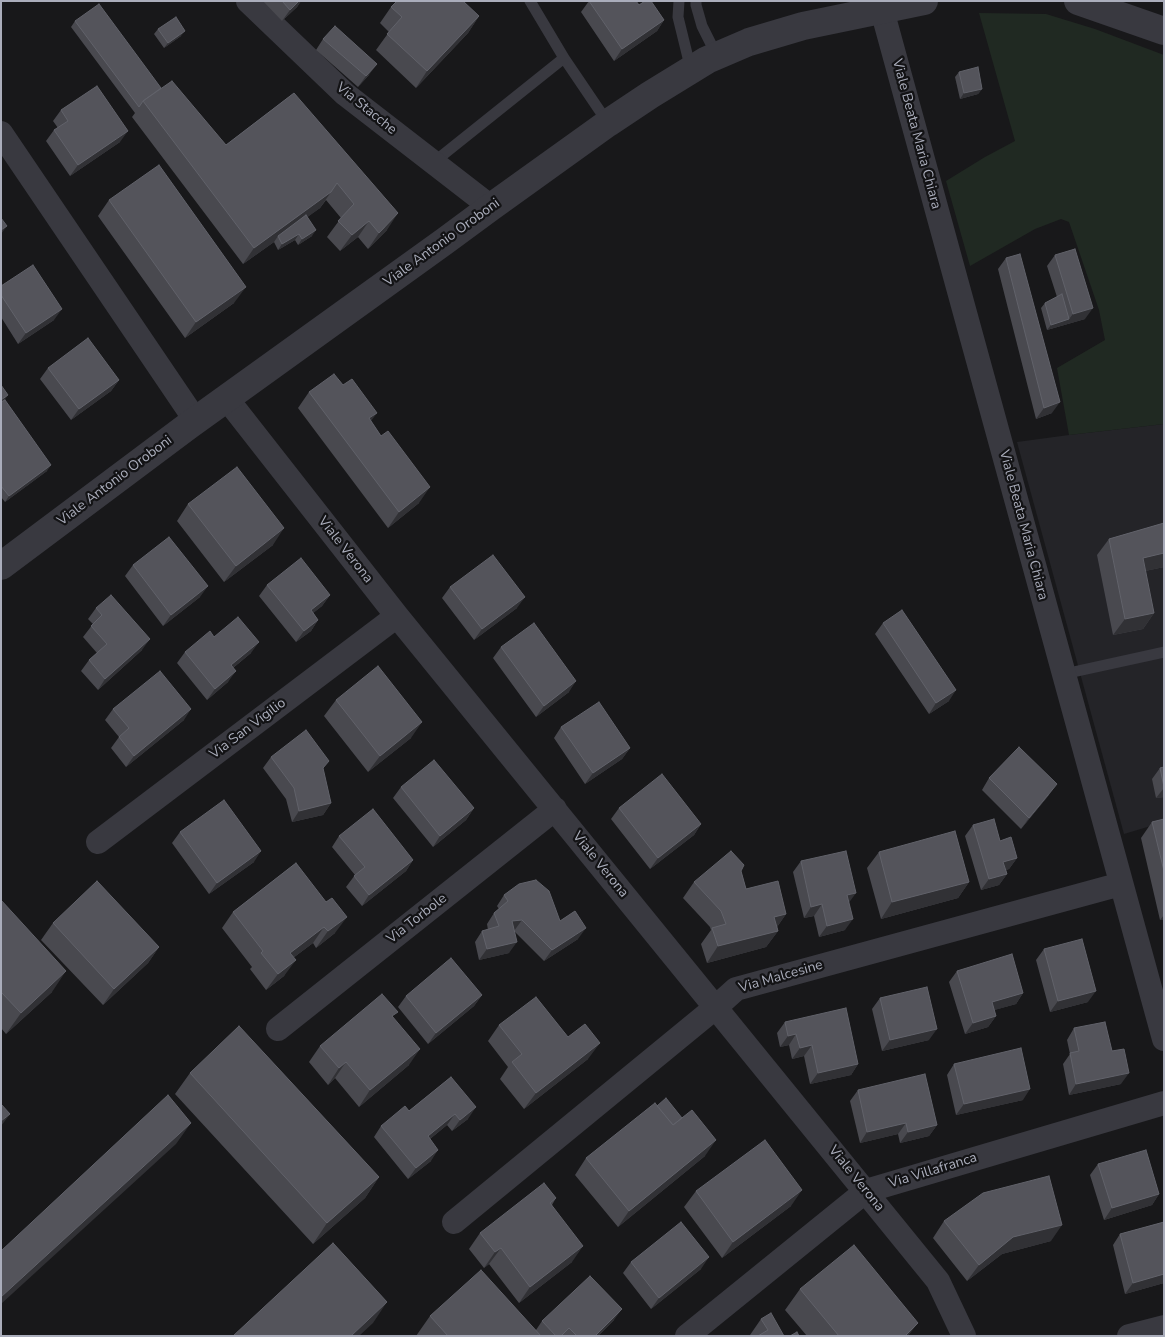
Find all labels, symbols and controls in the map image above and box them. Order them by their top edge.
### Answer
street label: Viale Beata Maria Chiara [888,57,944,211]
street label: Via Stacche [332,79,400,139]
street label: Viale Antonio Oroboni [381,195,503,291]
street label: Viale Antonio Oroboni [54,432,176,530]
street label: Viale Beata Maria Chiara [995,448,1051,602]
street label: Viale Verona [314,513,376,587]
street label: Via San Vigilio [207,695,289,763]
street label: Viale Verona [568,829,632,901]
street label: Via Torbole [384,890,450,948]
street label: Via Malcesine [737,957,825,997]
street label: Viale Verona [824,1143,888,1215]
street label: Via Villafranca [887,1150,979,1192]

